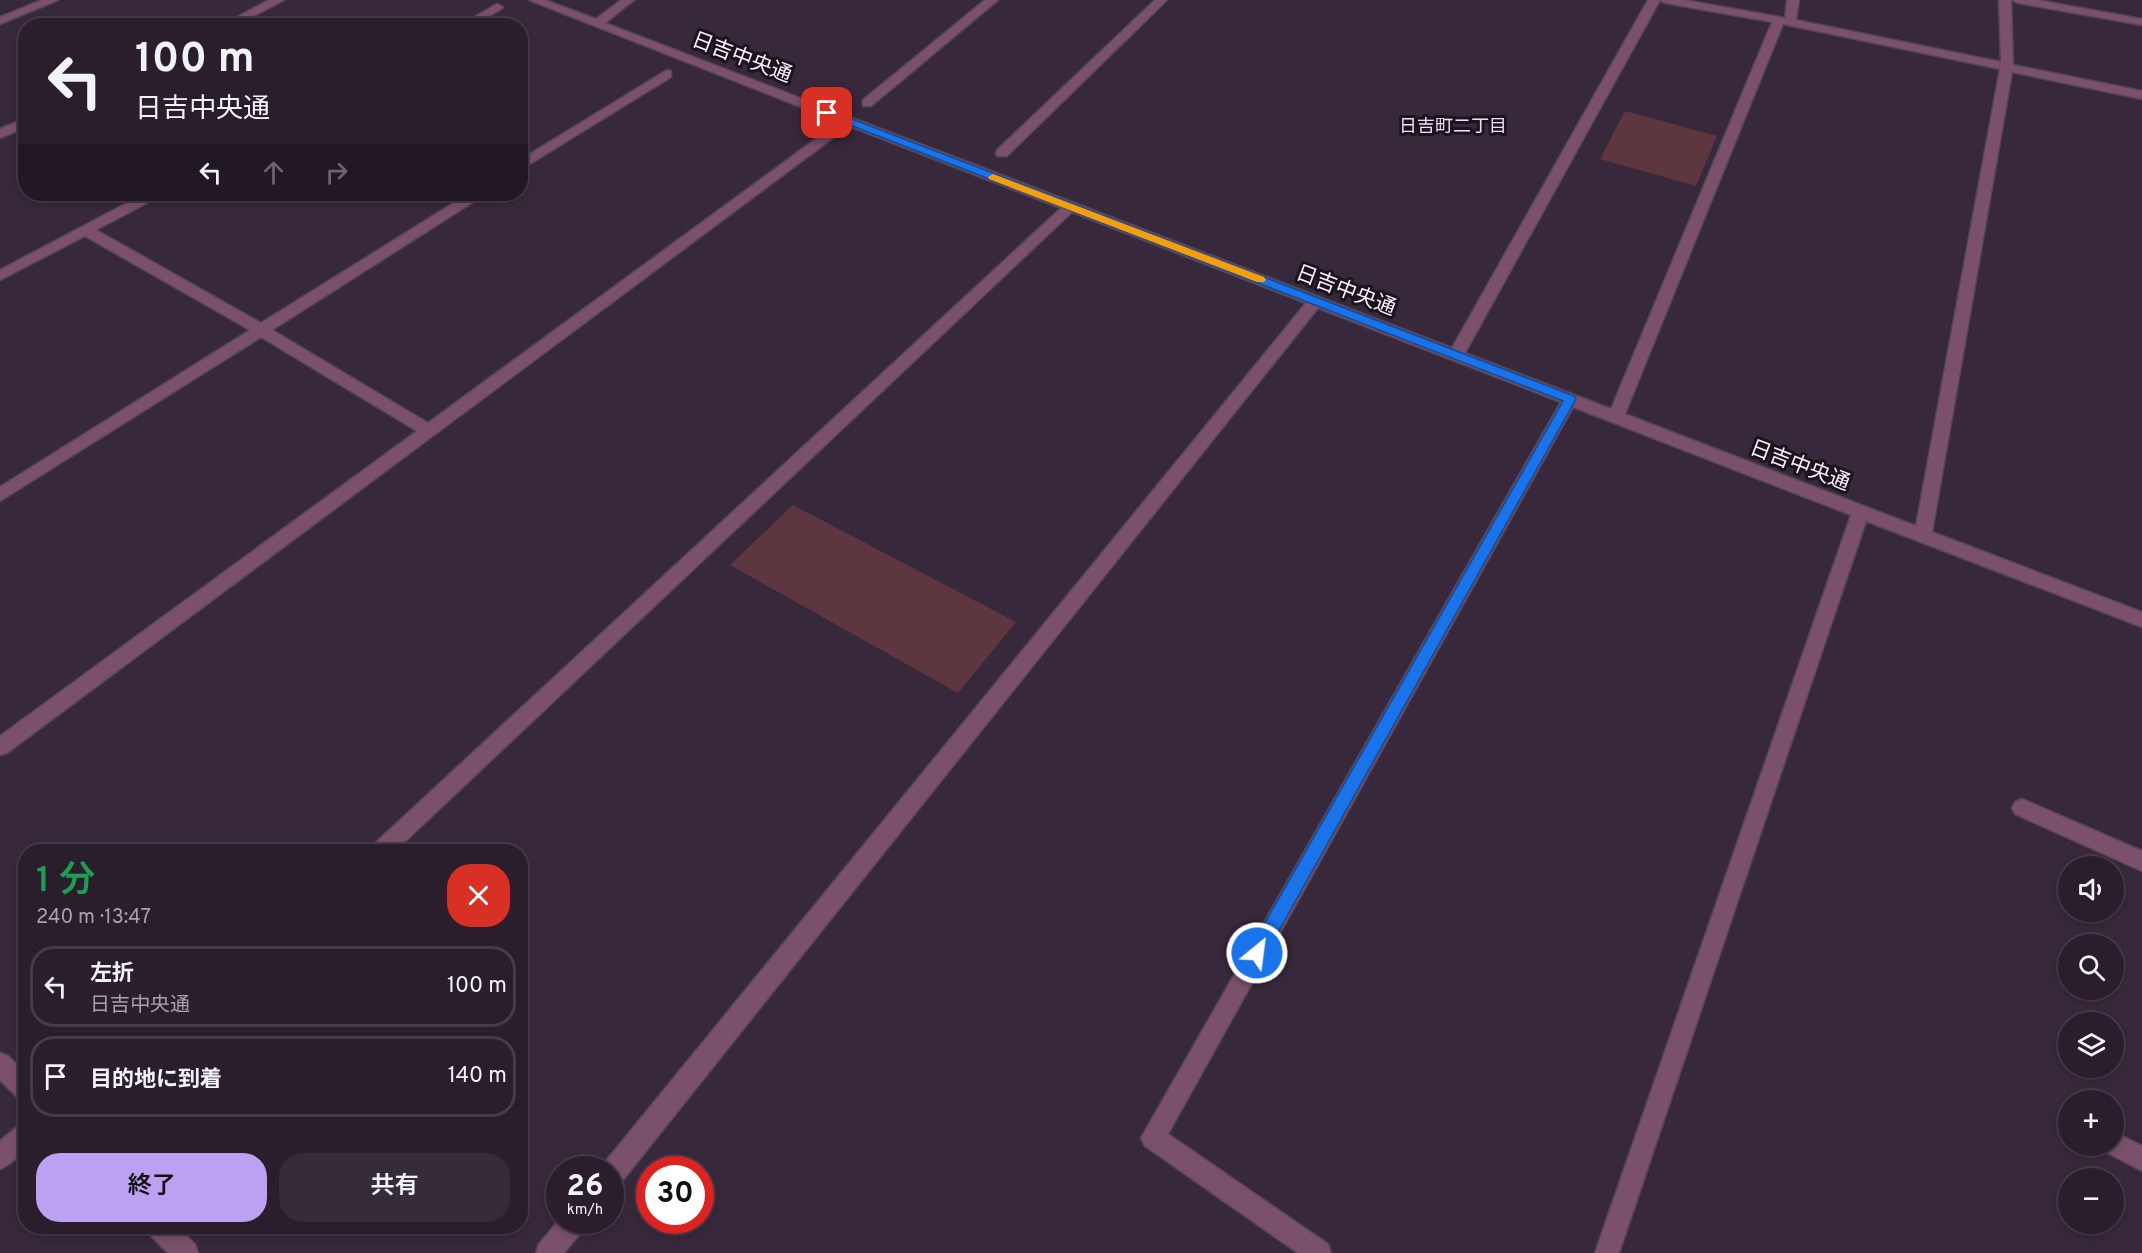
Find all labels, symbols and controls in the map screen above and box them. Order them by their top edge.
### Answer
street label: 日吉中央通 [688,27,795,90]
text: 100 m [135,34,254,87]
icon: left [36,42,114,120]
pin [801,87,852,138]
text: 日吉中央通 [135,93,270,127]
icon: arrive [810,96,843,129]
district label: 日吉町二丁目 [1399,116,1507,139]
icon: left [194,156,227,189]
icon: ahead [257,156,290,189]
icon: right [320,156,353,189]
street label: 日吉中央通 [1292,260,1399,323]
street label: 日吉中央通 [1746,435,1853,498]
map controls [2058,856,2124,1234]
button: sound [2058,856,2124,922]
text: 1 分 [36,859,95,905]
button: close [447,864,510,927]
text: 240 m · 13:47 [36,905,151,931]
position arrow [1225,921,1289,985]
button: search [2058,934,2124,1000]
text: 左折 [90,961,134,988]
icon: left [39,970,72,1003]
text: 100 m [447,973,507,1000]
text: 日吉中央通 [90,993,190,1019]
button: layers [2058,1012,2124,1078]
icon: arrive [39,1060,72,1093]
text: 140 m [448,1063,507,1090]
text: 目的地に到着 [90,1067,222,1094]
button: + [2058,1090,2124,1156]
button: 終了 [36,1153,267,1222]
button: 共有 [279,1153,510,1222]
speed limit sign: 30 [636,1156,714,1234]
button: − [2058,1168,2124,1234]
text: 26 [567,1169,603,1206]
text: km/h [567,1201,603,1220]

